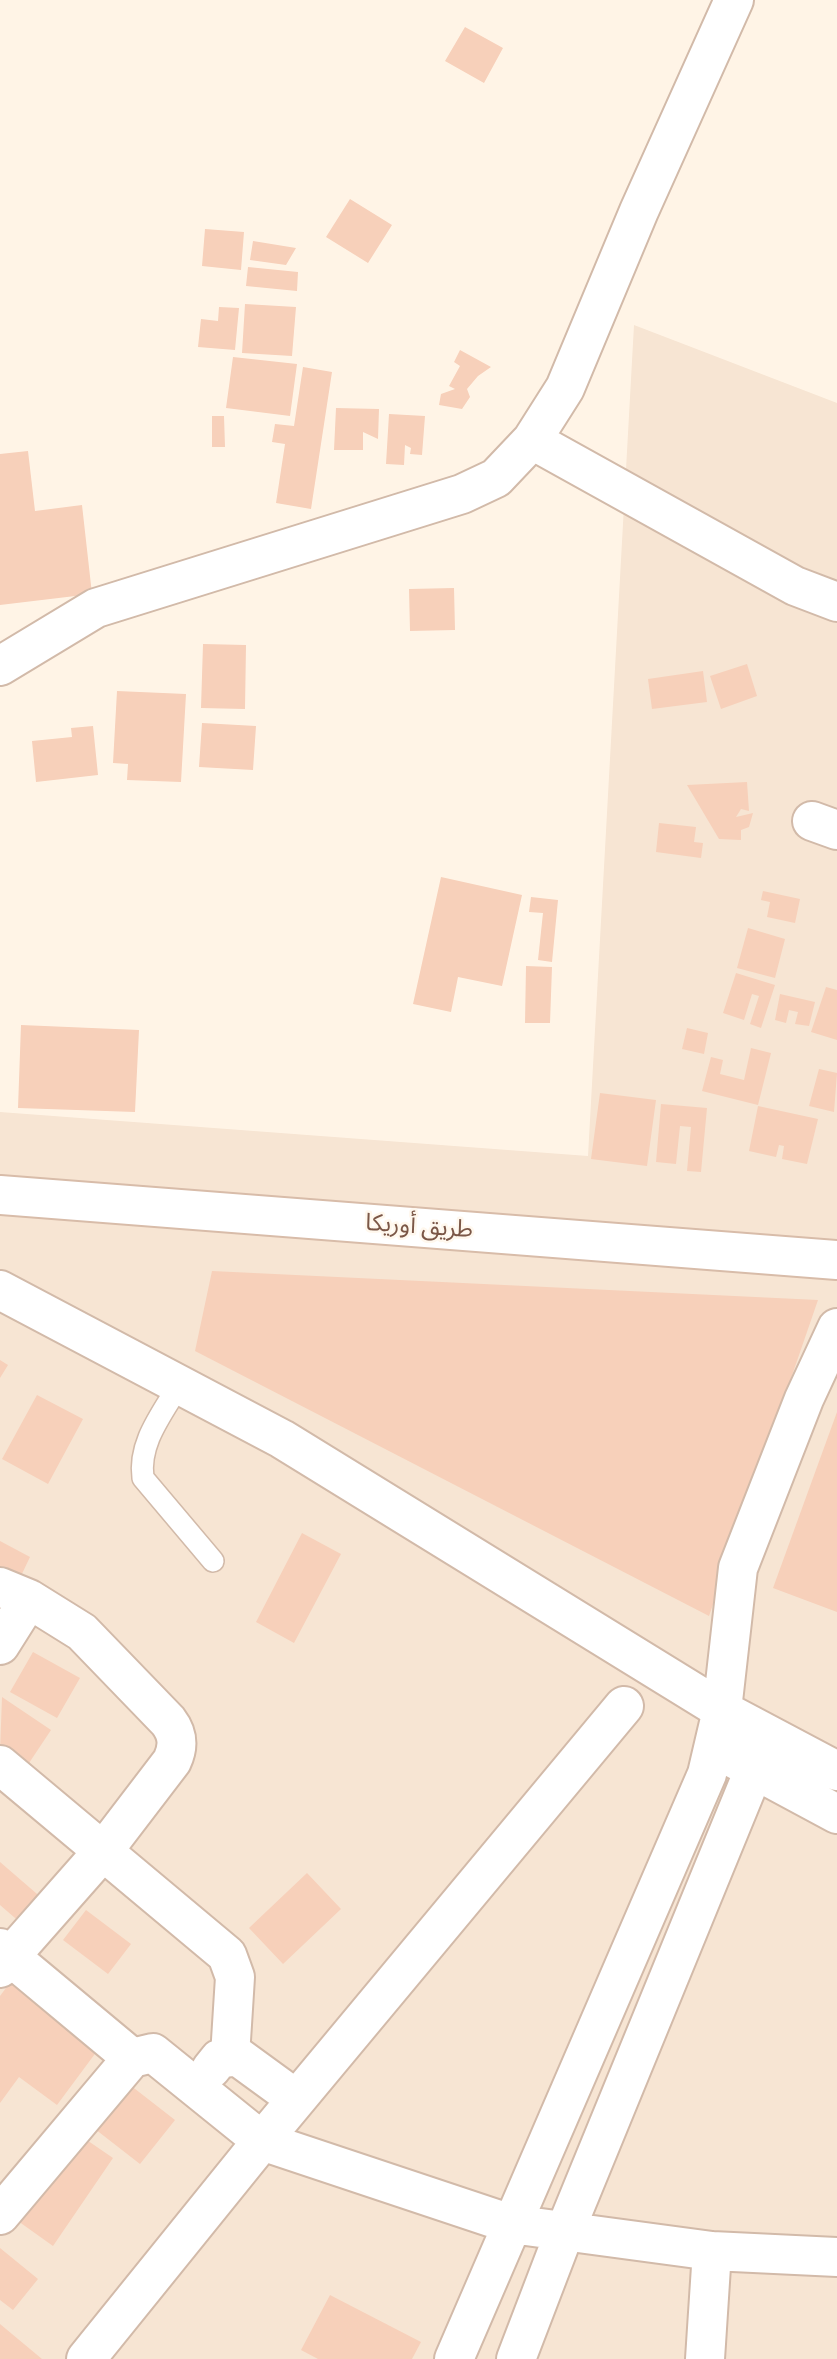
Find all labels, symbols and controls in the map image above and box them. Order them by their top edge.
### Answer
street label: طريق أوريكا [364,1209,474,1245]

